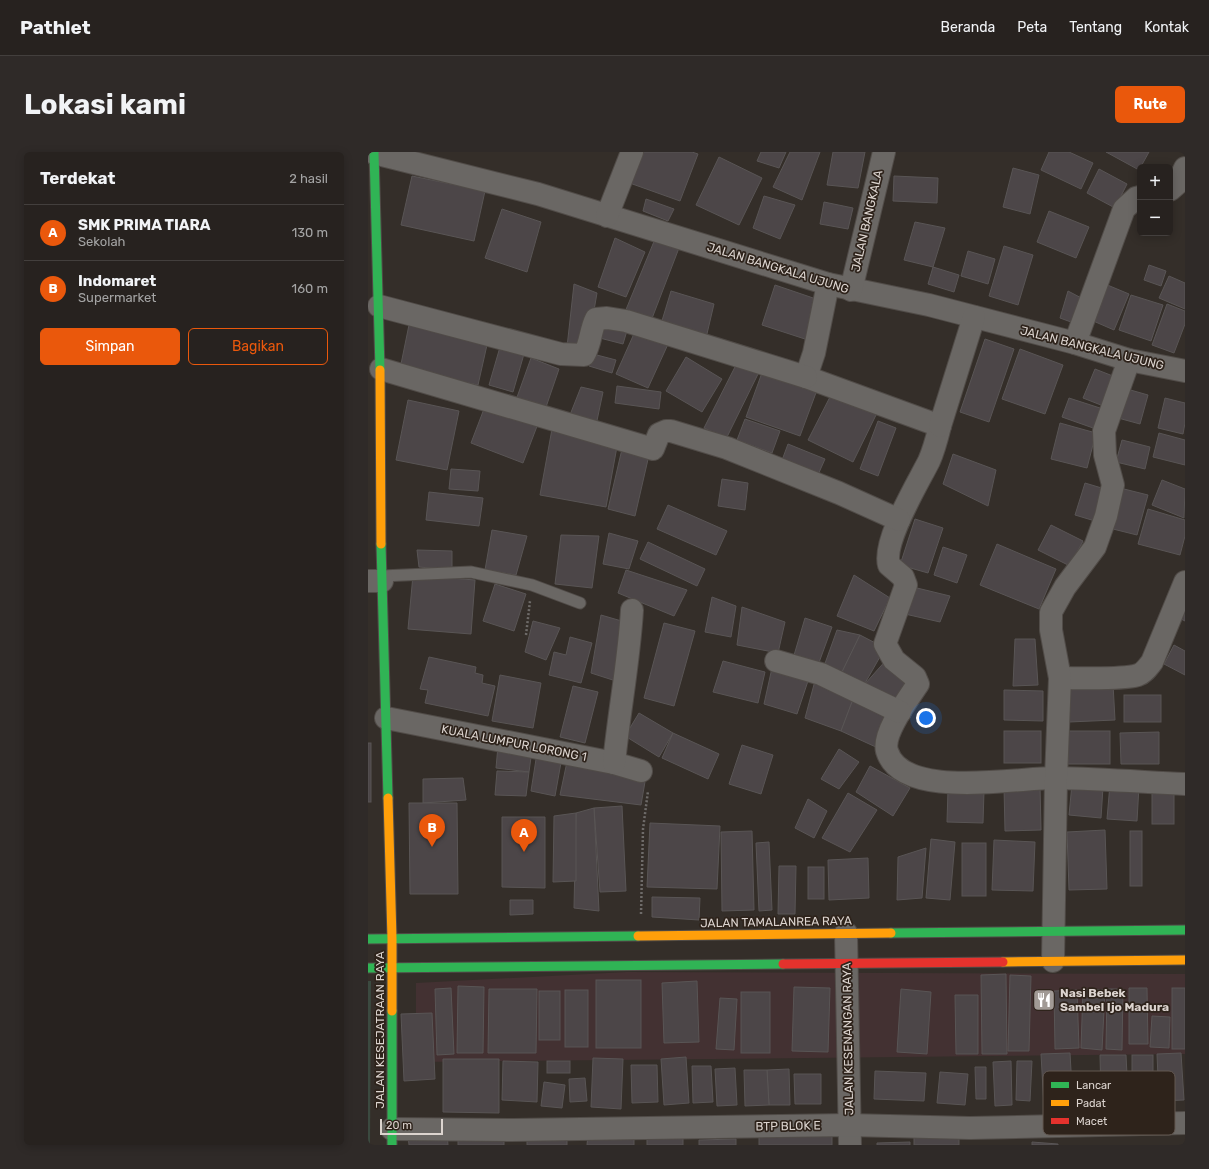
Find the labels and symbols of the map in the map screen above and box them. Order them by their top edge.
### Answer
street label: JALAN BANGKALA [848,169,886,273]
street label: JALAN BANGKALA UJUNG [705,240,851,296]
street label: JALAN BANGKALA UJUNG [1019,323,1165,373]
your location [916,708,936,728]
street label: KUALA LUMPUR LORONG 1 [440,722,588,764]
pin: B [419,814,445,847]
pin: A [511,819,537,852]
street label: JALAN TAMALANREA RAYA [700,914,852,930]
street label: JALAN KESEJATRAAN RAYA [373,951,387,1109]
street label: JALAN KESENANGAN RAYA [840,962,856,1116]
place label: Nasi Bebek Sambel Ijo Madura [1060,986,1169,1014]
restaurant icon: Nasi Bebek Sambel Ijo Madura [1031,987,1057,1013]
legend [1043,1071,1175,1135]
text: Lancar [1076,1079,1112,1092]
text: Padat [1076,1097,1107,1110]
text: Macet [1076,1115,1108,1128]
scale bar [380,1117,443,1136]
street label: BTP BLOK E [755,1118,821,1134]

